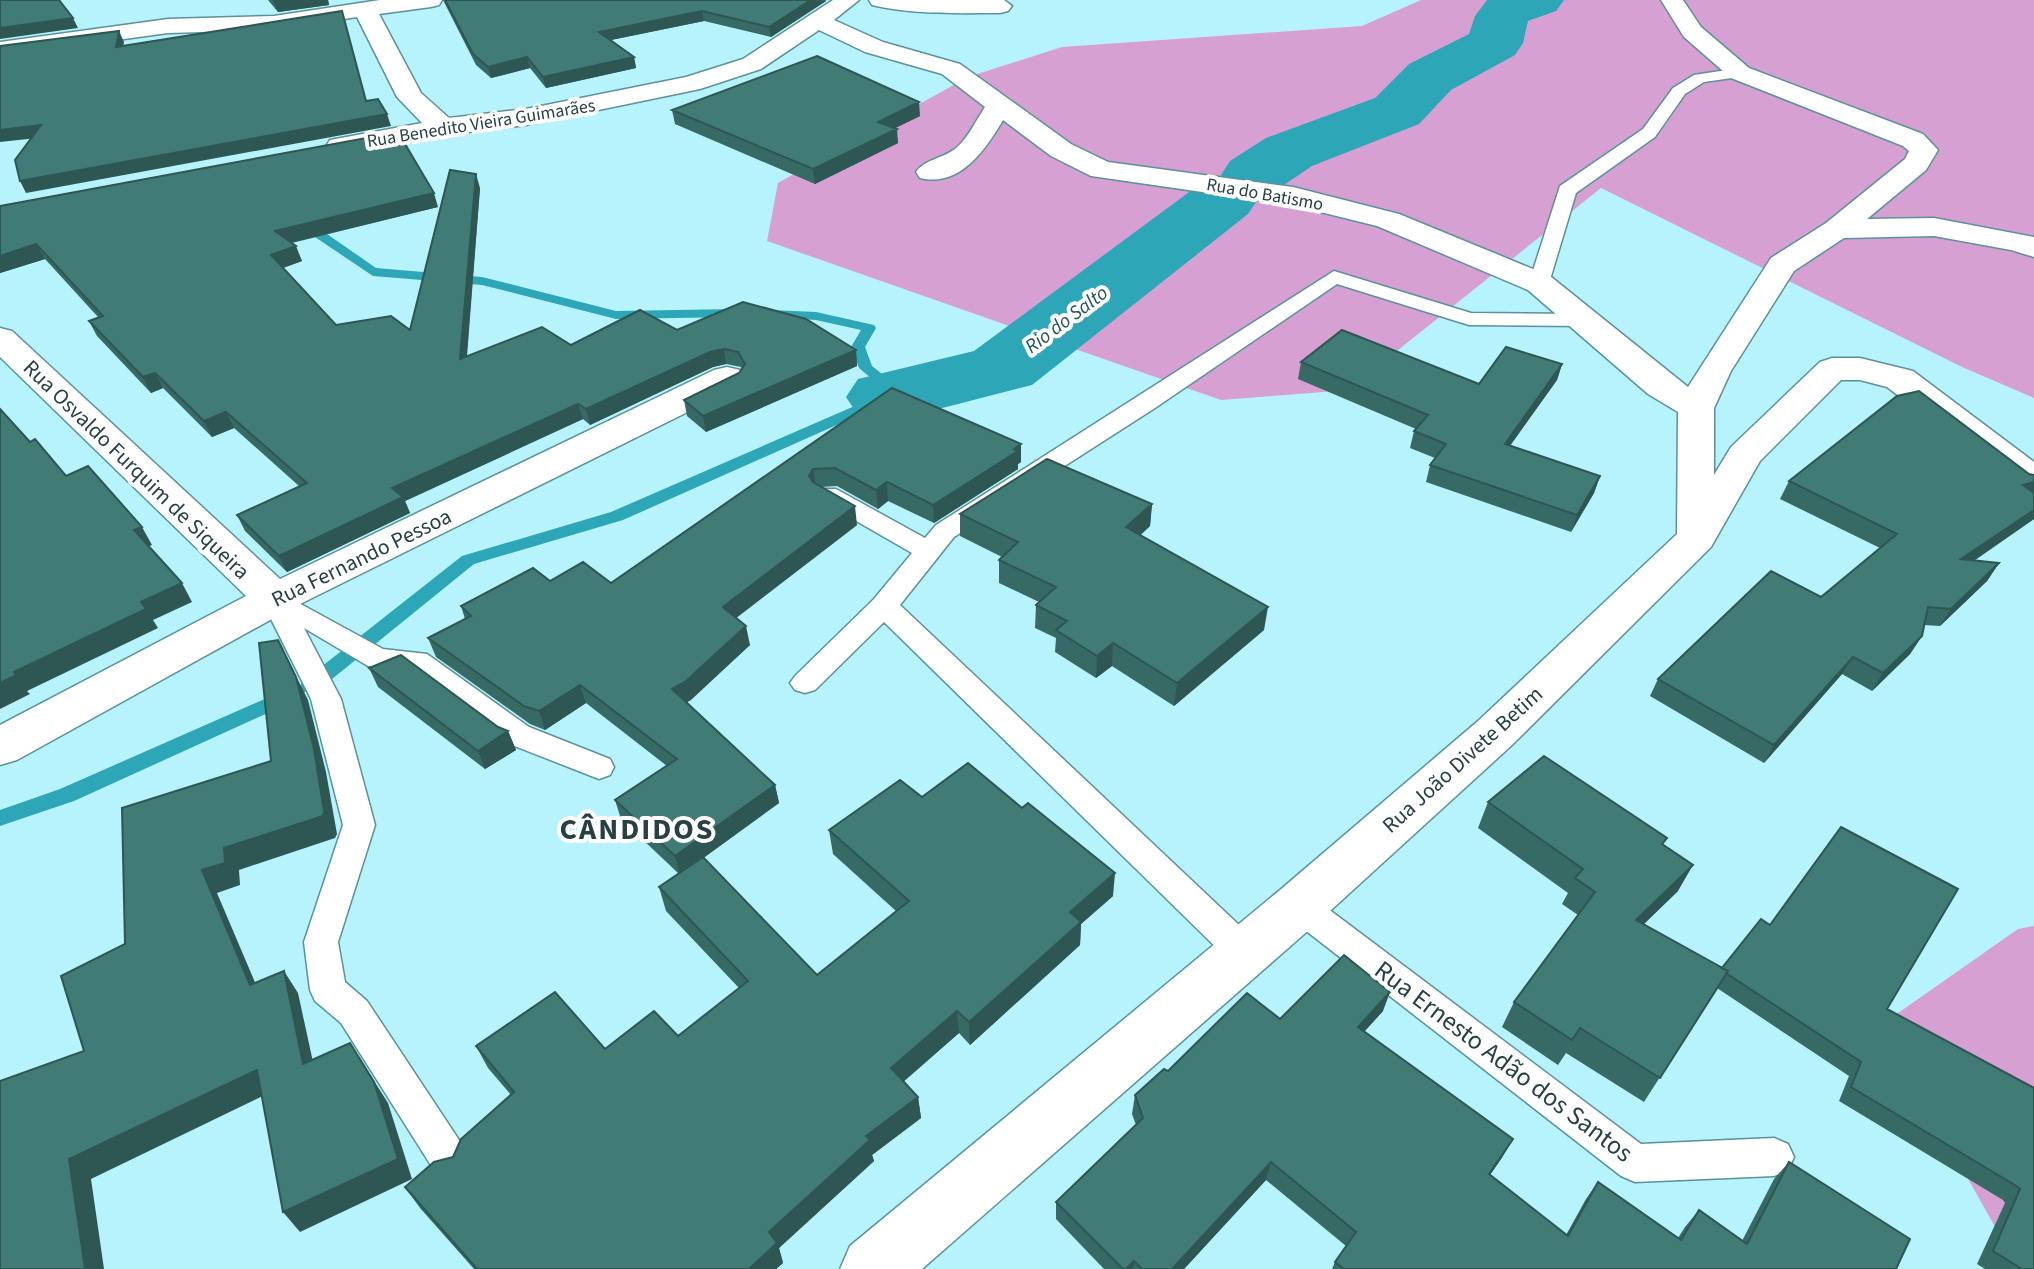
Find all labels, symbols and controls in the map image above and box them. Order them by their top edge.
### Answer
street label: Rua Benedito Vieira Guimarães [365,93,597,154]
street label: Rua do Batismo [1205,172,1325,217]
water label: Rio do Salto [1019,279,1114,360]
street label: Rua Osvaldo Furquim de Siqueira [16,352,257,587]
street label: Rua Fernando Pessoa [266,500,457,615]
street label: Rua João Divete Betim [1375,679,1550,841]
district label: CÂNDIDOS [560,808,714,851]
street label: Rua Ernesto Adão dos Santos [1367,952,1641,1171]

